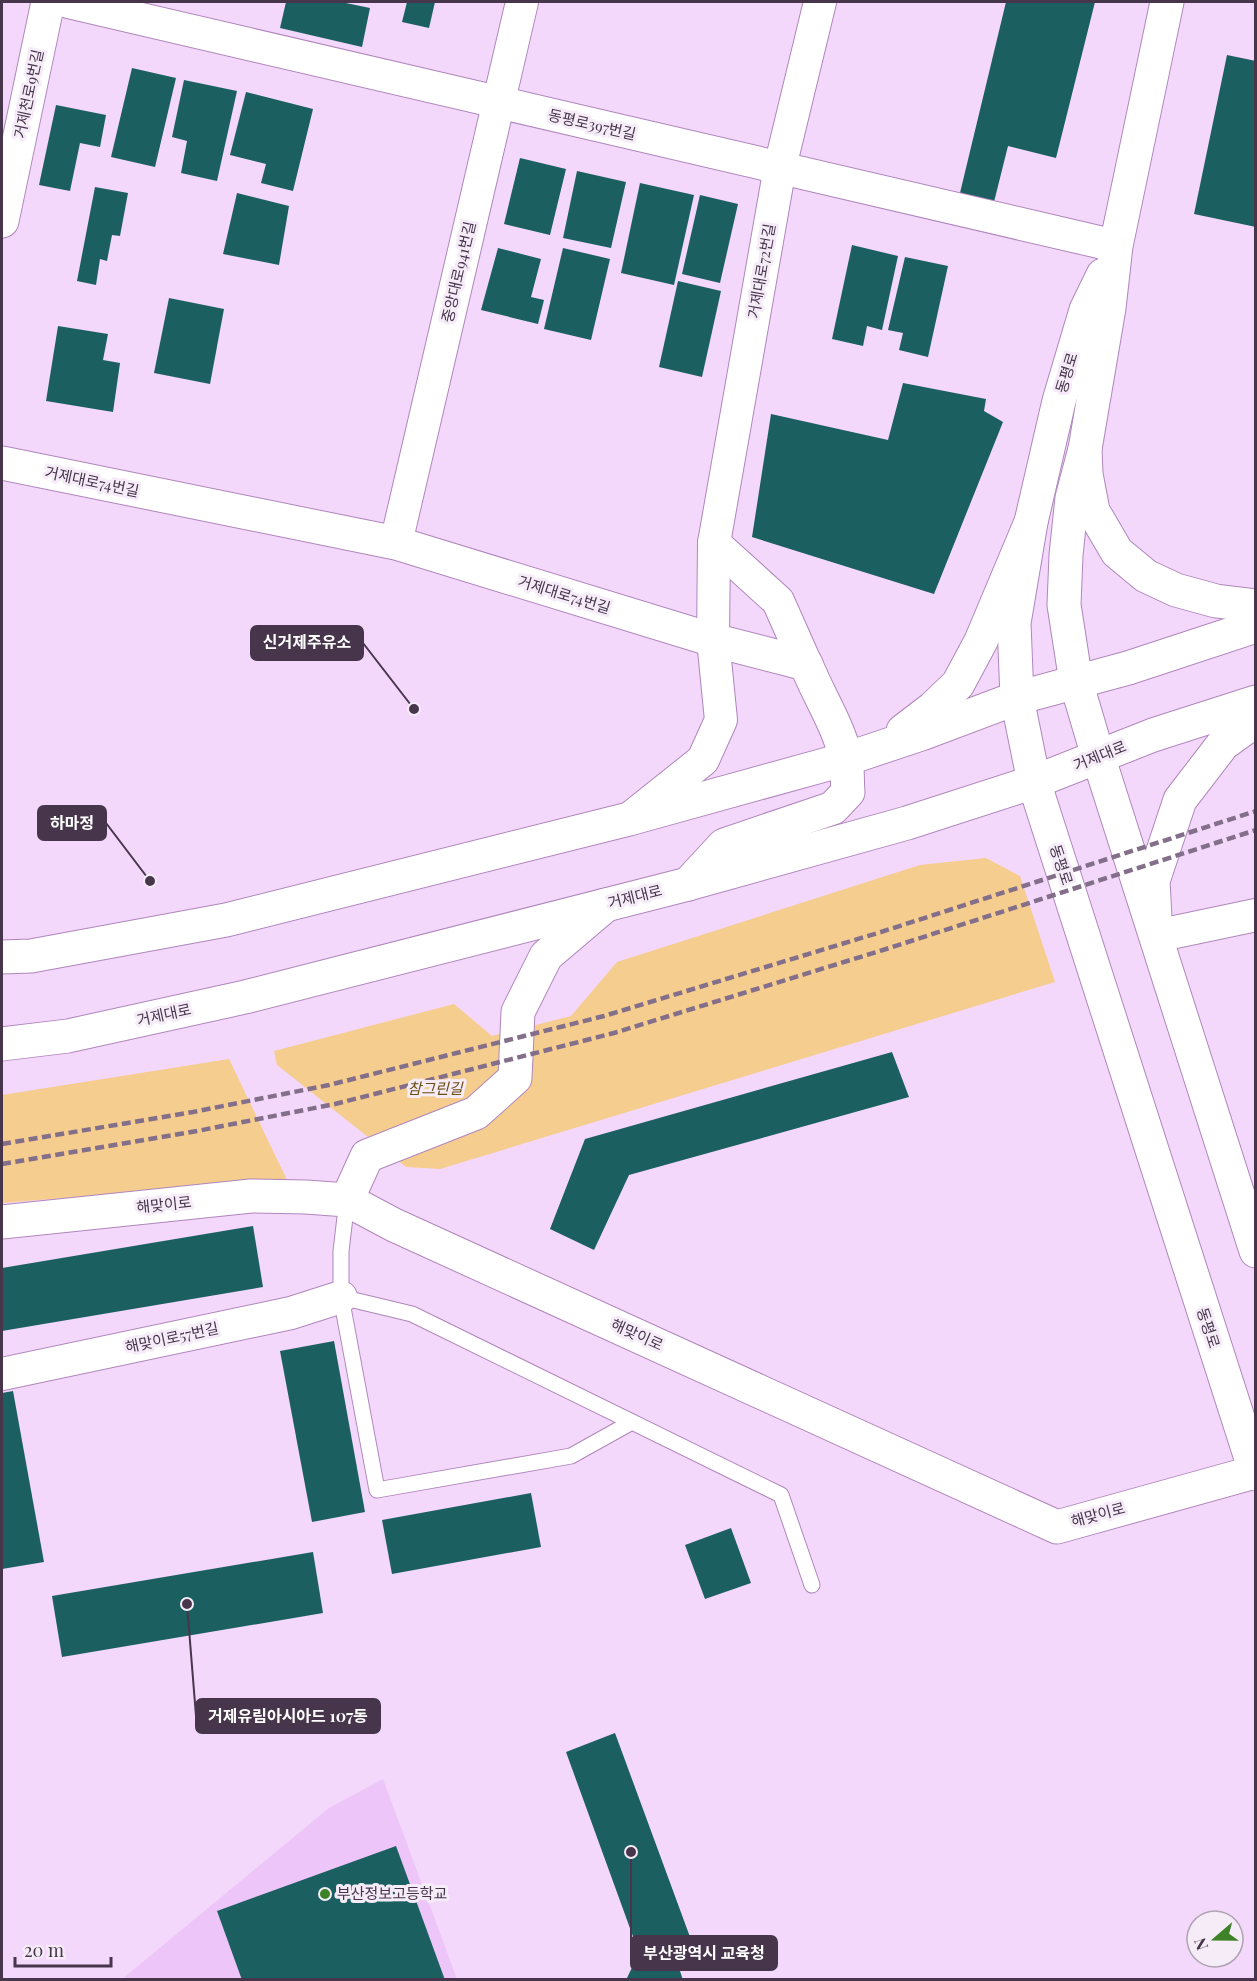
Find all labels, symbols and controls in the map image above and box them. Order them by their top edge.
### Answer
street label: 거제천로9번길 [9,47,47,140]
street label: 동평로397번길 [546,104,638,144]
street label: 중앙대로941번길 [437,219,479,324]
street label: 거제대로72번길 [743,222,779,320]
street label: 동평로 [1050,350,1082,395]
street label: 거제대로74번길 [43,461,141,501]
street label: 거제대로74번길 [516,570,613,618]
callout: 신거제주유소 [251,626,363,660]
text: 신거제주유소 [263,631,351,652]
street label: 거제대로 [1070,735,1129,775]
callout: 하마정 [38,806,106,840]
text: 하마정 [50,812,94,833]
street label: 동평로 [1046,842,1078,887]
street label: 거제대로 [606,880,664,912]
street label: 거제대로 [135,999,193,1030]
park label: 참그린길 [407,1078,464,1098]
street label: 해맞이로 [135,1191,192,1217]
street label: 동평로 [1193,1305,1225,1350]
street label: 해맞이로 [608,1314,667,1354]
street label: 해맞이로57번길 [123,1317,220,1357]
street label: 해맞이로 [1068,1497,1127,1531]
callout: 거제유림아시아드 107동 [196,1699,380,1733]
text: 거제유림아시아드 107동 [208,1705,368,1726]
place label: 부산정보고등학교 [337,1883,447,1903]
marker: 부산정보고등학교 [318,1887,332,1901]
north arrow [1185,1909,1245,1969]
scale bar [15,1930,111,1968]
text: N [1188,1935,1212,1953]
callout: 부산광역시 교육청 [631,1936,777,1970]
text: 20 m [24,1938,64,1962]
text: 부산광역시 교육청 [643,1942,765,1963]

